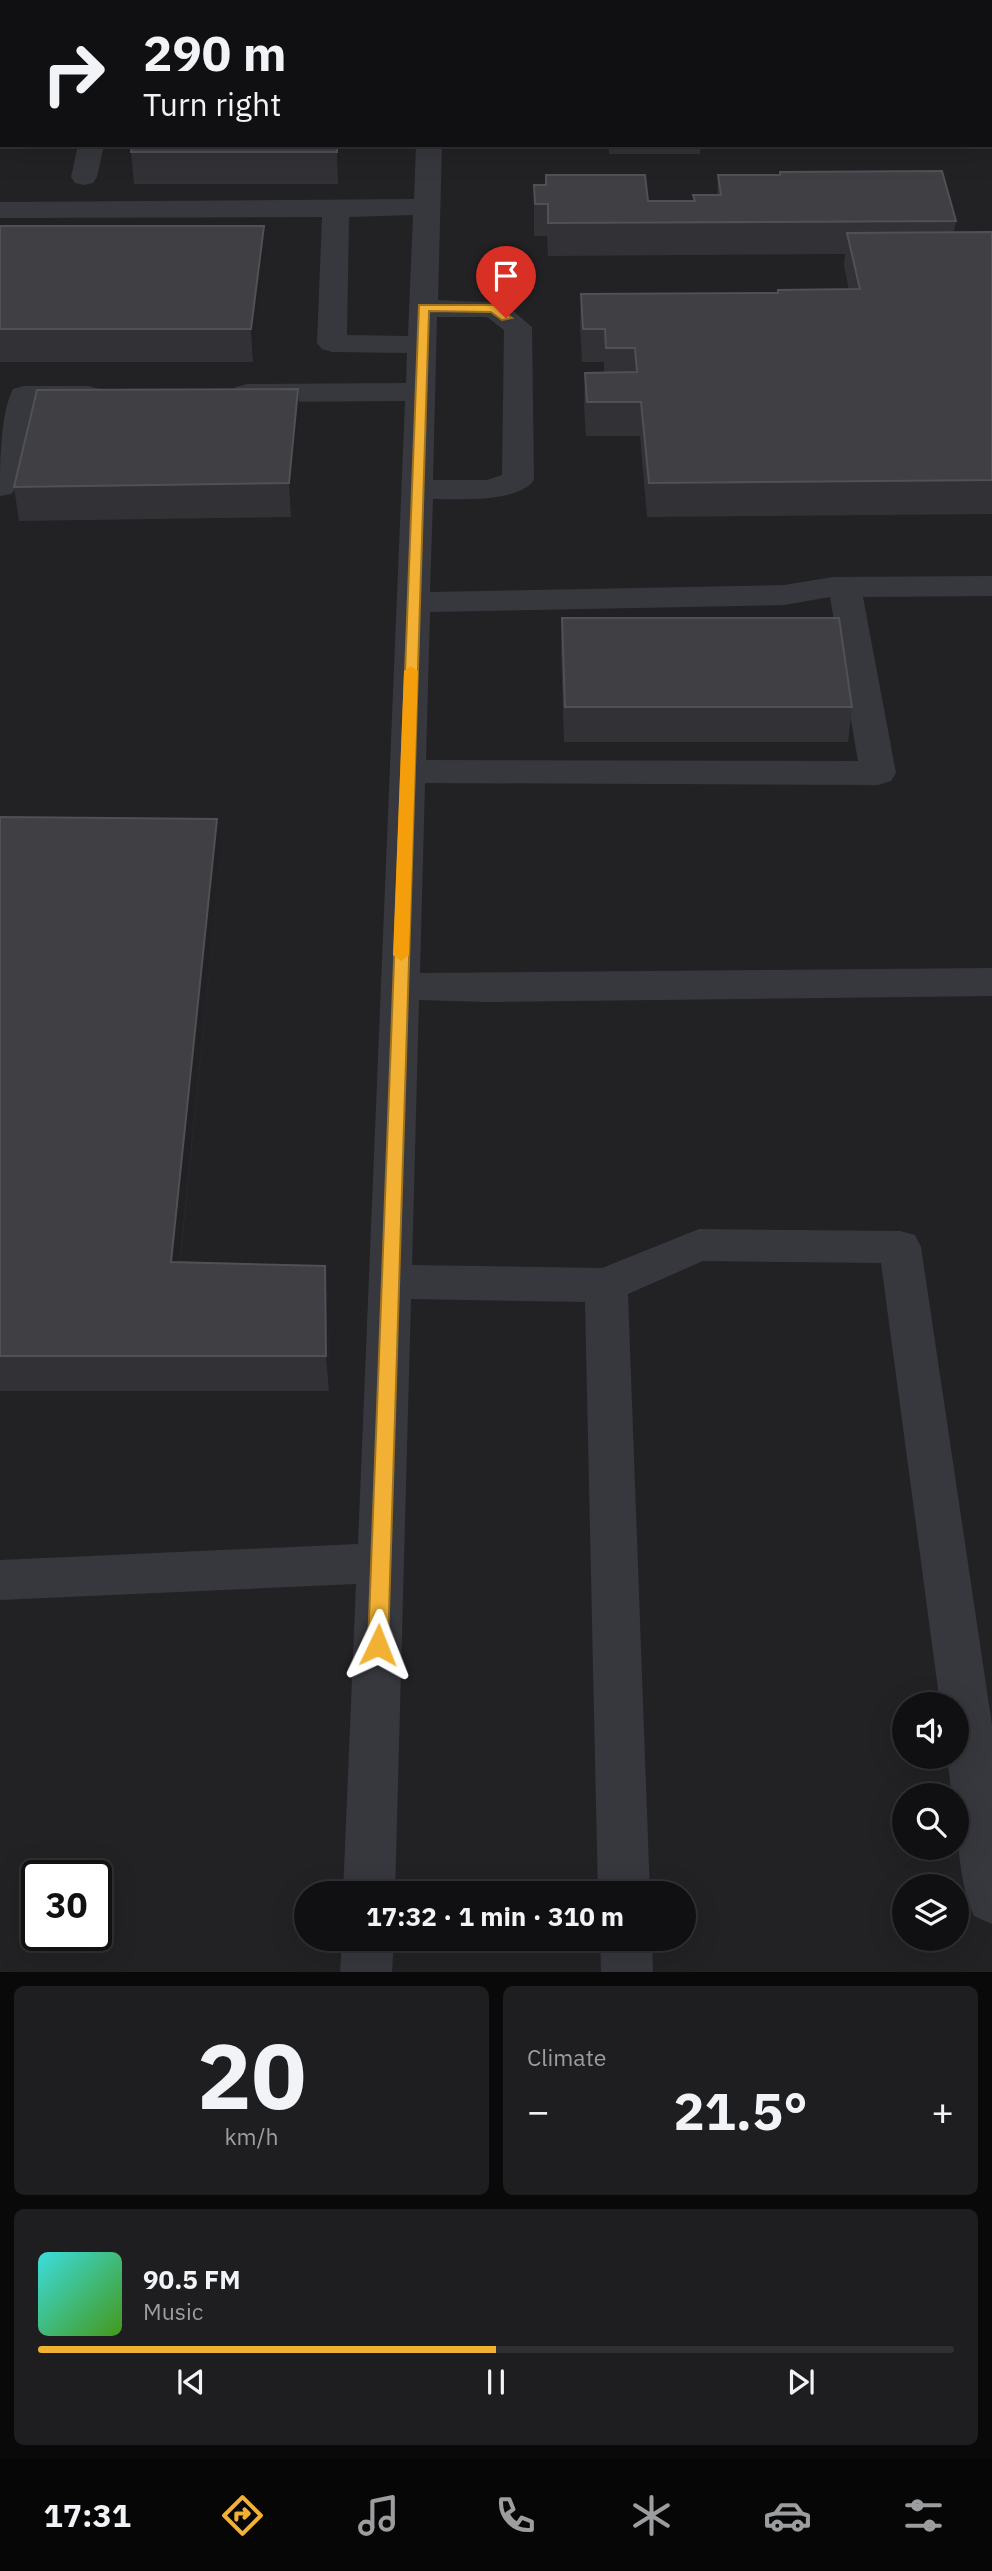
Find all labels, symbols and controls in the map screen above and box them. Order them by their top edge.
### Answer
text: 290 m [143,21,287,84]
icon: right [28,28,119,119]
text: Turn right [143,83,281,125]
pin [476,246,536,318]
icon: arrive [487,257,525,295]
position arrow [341,1608,415,1682]
map controls [892,1692,969,1951]
button: sound [892,1692,969,1769]
button: search [892,1783,969,1860]
speed limit sign: 30 [21,1860,112,1951]
button: layers [892,1874,969,1951]
text: 17:32 · 1 min · 310 m [366,1899,624,1933]
text: 20 [197,2016,306,2134]
text: Climate [527,2042,606,2072]
text: 21.5° [673,2077,808,2144]
text: − [527,2086,550,2135]
text: + [931,2086,954,2135]
text: km/h [224,2121,279,2151]
text: 90.5 FM [143,2262,241,2296]
text: Music [143,2296,203,2326]
icon: previous [172,2363,210,2401]
icon: pause [477,2363,515,2401]
icon: next [782,2363,820,2401]
icon: directions [218,2491,267,2540]
icon: music [354,2491,403,2540]
icon: phone [491,2491,540,2540]
icon: climate [627,2491,676,2540]
icon: car [763,2491,812,2540]
icon: filters [899,2491,948,2540]
text: 17:31 [44,2494,131,2536]

